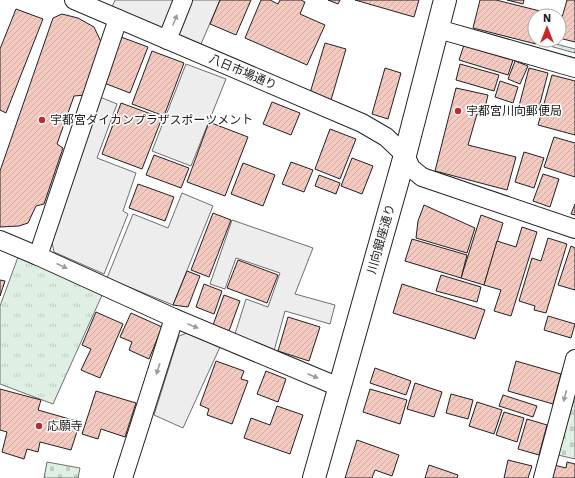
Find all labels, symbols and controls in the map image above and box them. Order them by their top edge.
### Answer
north arrow [527,8,567,48]
text: N [543,12,551,25]
one-way arrow [172,14,178,25]
street label: 八日市場通り [207,51,279,93]
place label: 宇都宮川向郵便局 [466,104,562,118]
marker: 宇都宮川向郵便局 [453,106,463,116]
place label: 宇都宮ダイカンプラザスポーツメント [50,113,253,127]
marker: 宇都宮ダイカンプラザスポーツメント [37,115,47,125]
street label: 川向銀座通り [364,202,398,276]
one-way arrow [56,264,68,270]
one-way arrow [187,323,198,329]
one-way arrow [155,363,161,375]
one-way arrow [307,374,319,380]
one-way arrow [562,390,568,402]
place label: 応願寺 [47,419,83,433]
marker: 応願寺 [34,421,44,431]

